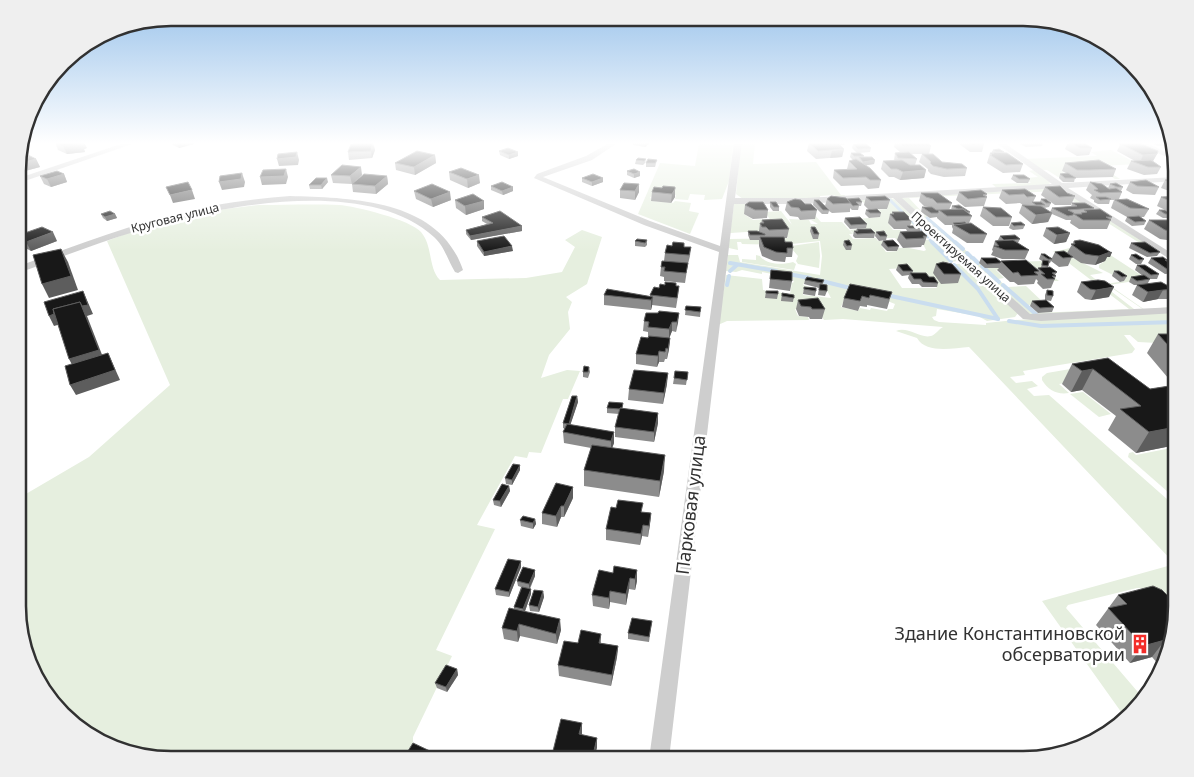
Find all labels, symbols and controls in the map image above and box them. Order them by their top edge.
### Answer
street label: Круговая улица [129,198,221,237]
street label: Проектируемая улица [908,207,1015,306]
street label: Парковая улица [670,434,710,576]
place label: Здание Константиновской обсерватории [895,621,1125,666]
building icon: Здание Константиновской обсерватории [1129,633,1151,655]

